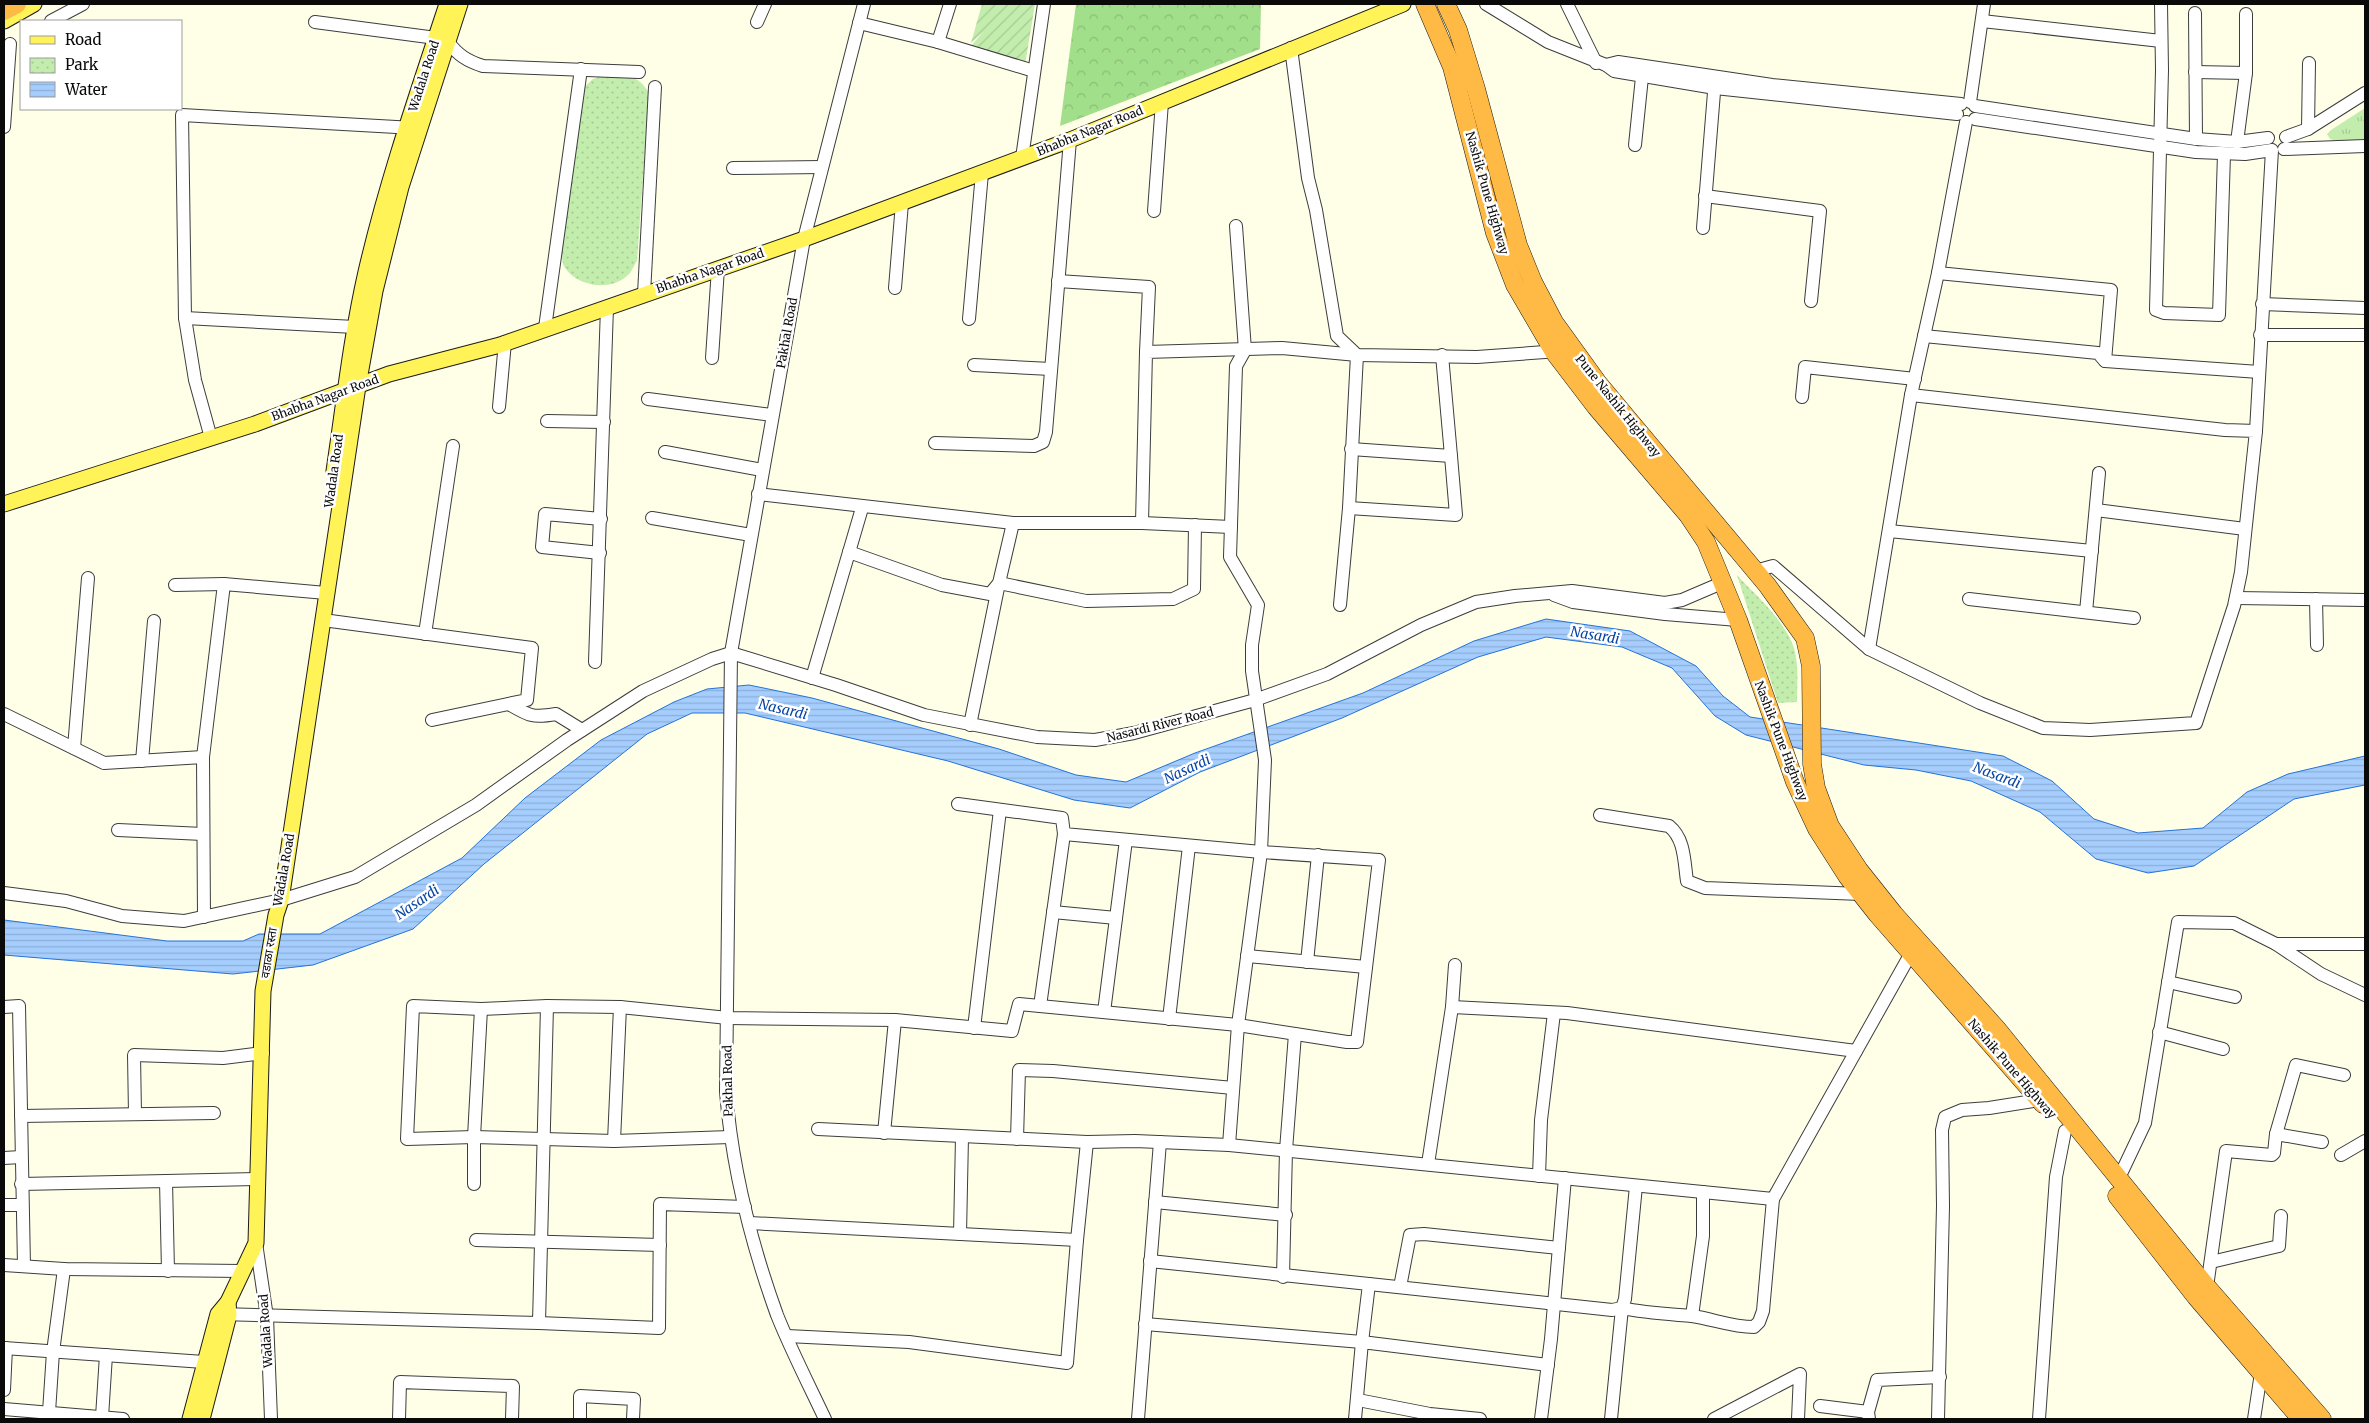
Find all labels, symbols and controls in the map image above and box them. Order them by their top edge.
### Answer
legend [20,20,182,110]
text: Road [65,30,101,49]
street label: Wadala Road [405,38,442,114]
text: Park [65,55,99,74]
text: Water [64,80,108,99]
street label: Bhabha Nagar Road [1035,102,1145,159]
street label: Nashik Pune Highway [1463,130,1512,256]
street label: Bhabha Nagar Road [654,245,766,296]
street label: Pakhal Road [773,296,800,369]
street label: Pune Nashik Highway [1573,352,1664,460]
street label: Bhabha Nagar Road [269,371,381,424]
street label: Wadala Road [321,433,346,510]
water label: Nasardi [1569,622,1621,648]
street label: Nashik Pune Highway [1752,679,1811,803]
water label: Nasardi [757,695,809,723]
street label: Nasardi River Road [1105,704,1215,745]
water label: Nasardi [1161,750,1213,788]
water label: Nasardi [1971,758,2023,792]
street label: Wadala Road [270,832,297,909]
water label: Nasardi [391,881,443,923]
street label: वडाळा रस्ता [257,926,280,979]
street label: Nashik Pune Highway [1965,1016,2060,1122]
street label: Pakhal Road [719,1045,736,1117]
street label: Wadala Road [255,1294,276,1369]

